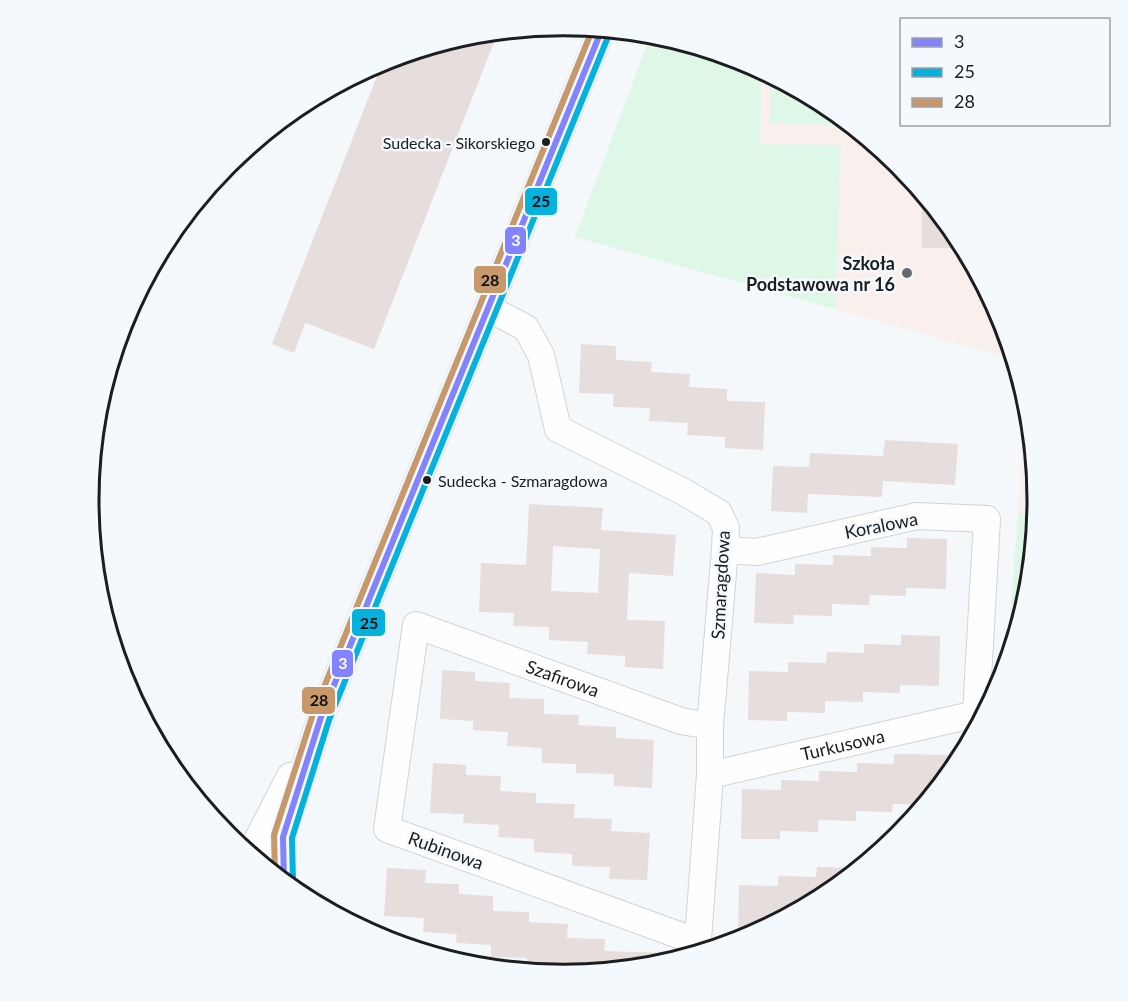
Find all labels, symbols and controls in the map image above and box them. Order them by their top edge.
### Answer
legend [900,18,1110,126]
text: 3 [954,30,964,52]
text: 25 [954,60,975,82]
text: 28 [954,90,975,112]
place label: Sudecka - Sikorskiego [383,133,535,152]
marker: Sudecka - Sikorskiego [540,136,552,148]
line badge: 25 [524,187,558,216]
text: 25 [532,191,550,210]
line badge: 3 [504,226,527,255]
text: 3 [511,230,521,249]
place label: Szkoła Podstawowa nr 16 [746,252,895,295]
line badge: 28 [473,265,507,294]
marker: Szkoła Podstawowa nr 16 [900,266,914,280]
text: 28 [481,270,499,289]
place label: Sudecka - Szmaragdowa [438,471,608,490]
marker: Sudecka - Szmaragdowa [421,474,433,486]
street label: Koralowa [843,507,919,543]
street label: Szmaragdowa [706,530,734,640]
line badge: 25 [351,608,386,637]
text: 25 [360,613,378,632]
line badge: 3 [331,649,354,678]
text: 3 [338,653,348,672]
street label: Szafirowa [523,655,602,701]
line badge: 28 [301,686,336,715]
text: 28 [310,690,328,709]
street label: Turkusowa [798,724,887,765]
street label: Rubinowa [405,826,487,874]

